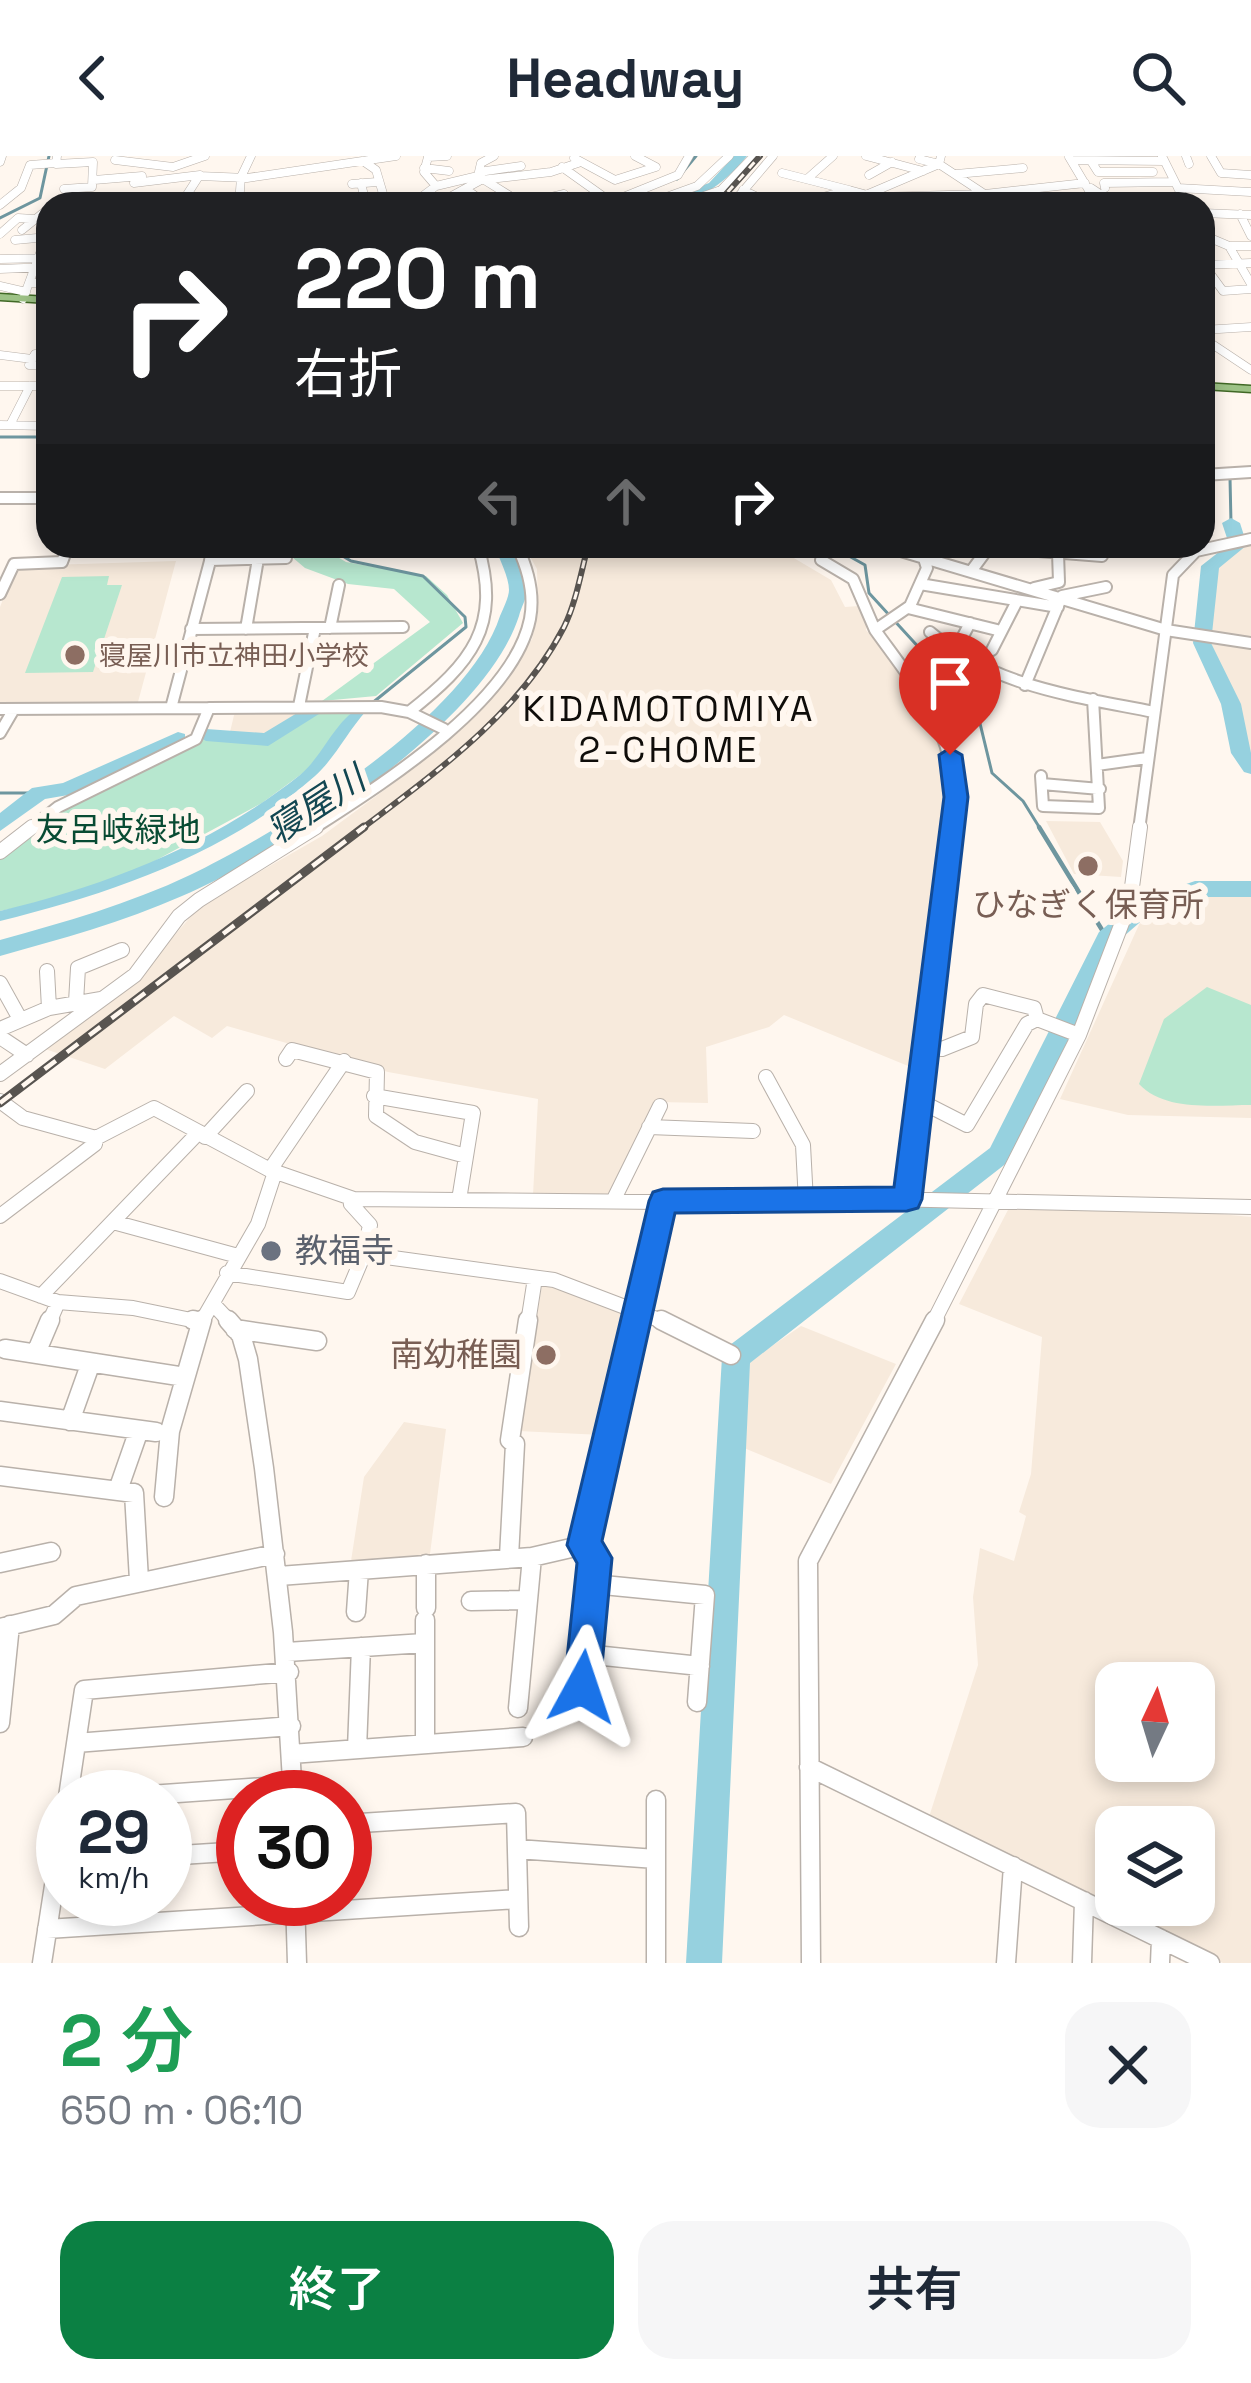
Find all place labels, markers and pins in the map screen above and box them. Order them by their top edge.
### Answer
pin [899,632,1001,755]
place label: 寝屋川市立神田小学校 [99,638,369,673]
marker: 寝屋川市立神田小学校 [62,642,88,668]
marker: ひなぎく保育所 [1075,853,1101,879]
place label: ひなぎく保育所 [972,884,1204,926]
place label: 教福寺 [295,1230,394,1272]
marker: 教福寺 [258,1238,284,1264]
place label: 南幼稚園 [390,1334,522,1376]
marker: 南幼稚園 [533,1342,559,1368]

